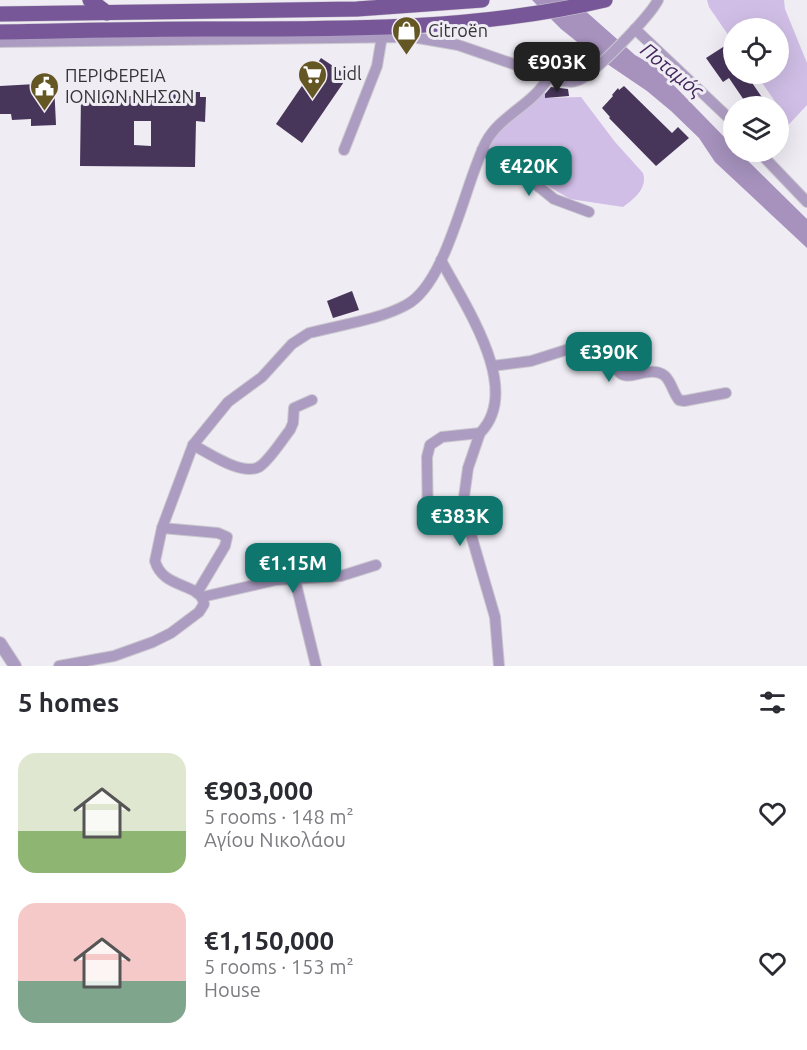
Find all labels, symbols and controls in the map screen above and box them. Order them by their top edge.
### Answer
shop icon: Citroën [391,15,423,57]
map controls [723,18,789,162]
button: locate [723,18,789,84]
place label: Citroën [428,20,488,40]
water label: Ποταμός [636,37,709,103]
pin: €903K [515,42,599,93]
text: €903K [528,50,586,73]
supermarket icon: Lidl [296,58,328,100]
place label: Lidl [333,63,362,83]
place label: ΠΕΡΙΦΕΡΕΙΑ ΙΟΝΙΩΝ ΝΗΣΩΝ [65,65,194,106]
public building icon: ΠΕΡΙΦΕΡΕΙΑ ΙΟΝΙΩΝ ΝΗΣΩΝ [28,70,60,112]
button: layers [723,96,789,162]
pin: €420K [487,146,571,197]
text: €420K [500,154,558,177]
pin: €390K [567,332,651,383]
text: €390K [580,340,638,363]
pin: €383K [418,496,502,547]
text: €383K [431,504,489,527]
pin: €1.15M [244,543,342,594]
text: €1.15M [259,551,327,574]
icon: filters [756,686,789,719]
text: 5 homes [18,688,119,717]
text: €903,000 [204,776,313,805]
icon: home [66,777,138,849]
icon: heart [756,797,789,830]
text: 5 rooms · 148 m² [204,805,354,828]
text: Αγίου Νικολάου [204,828,346,851]
text: €1,150,000 [204,926,334,955]
icon: home [66,927,138,999]
icon: heart [756,947,789,980]
text: 5 rooms · 153 m² [204,955,354,978]
text: House [204,978,261,1001]

